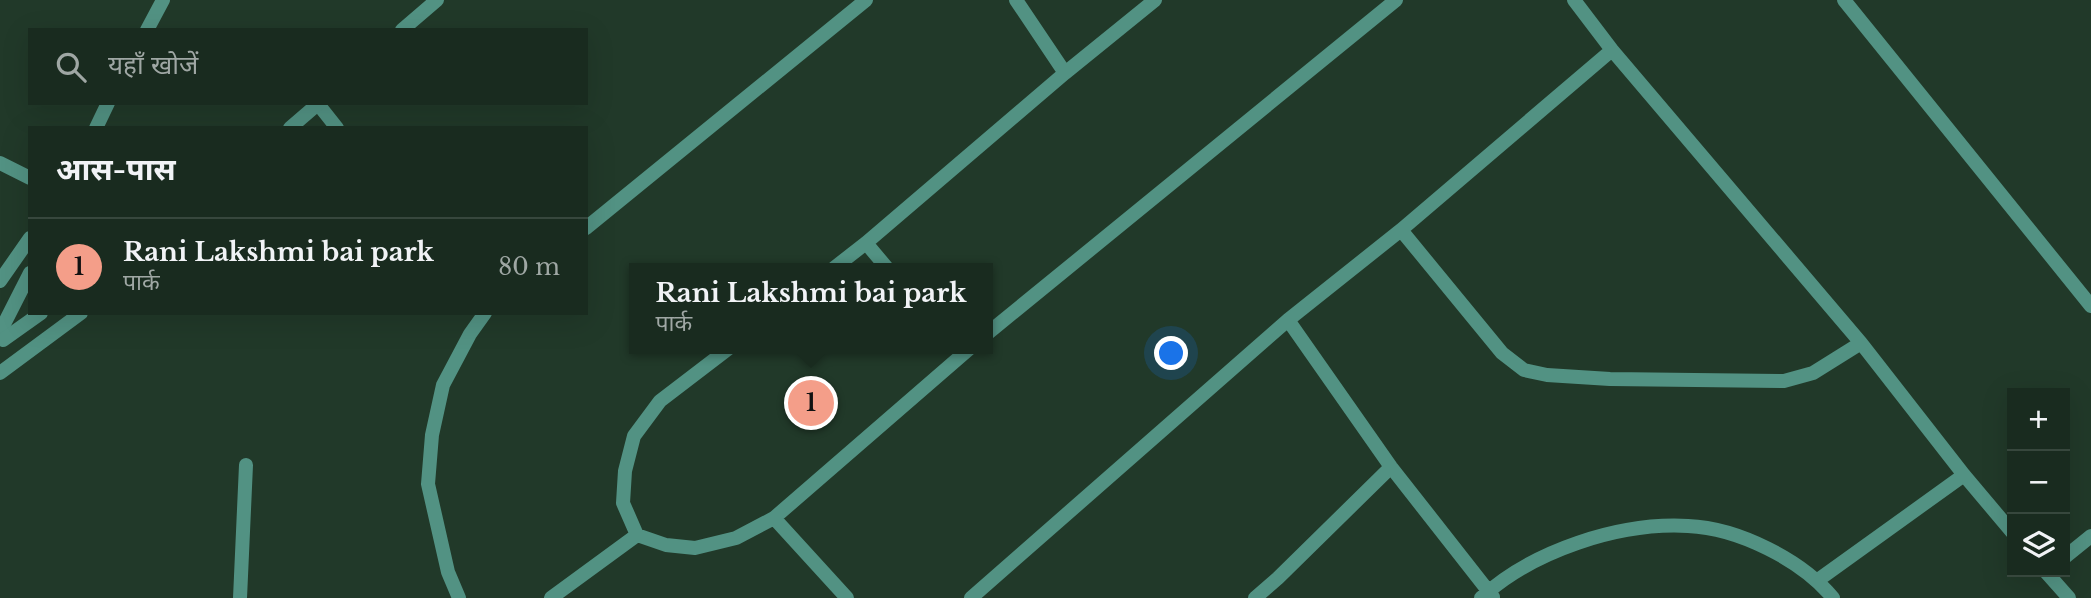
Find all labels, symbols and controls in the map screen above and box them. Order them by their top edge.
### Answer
search box [28,28,588,105]
icon: search [52,48,90,86]
text: यहाँ खोजें [108,49,198,81]
text: आस-पास [56,151,176,188]
text: Rani Lakshmi bai park [123,236,434,268]
text: 1 [74,253,84,281]
text: 80 m [498,253,560,281]
popup [629,263,993,354]
text: पार्क [123,268,160,296]
text: Rani Lakshmi bai park [656,277,966,309]
text: पार्क [656,309,692,337]
your location [1154,336,1188,370]
pin: 1 [788,377,834,429]
map controls [2007,388,2070,577]
button: + [2007,388,2070,451]
button: − [2007,451,2070,514]
button: layers [2007,514,2070,577]

